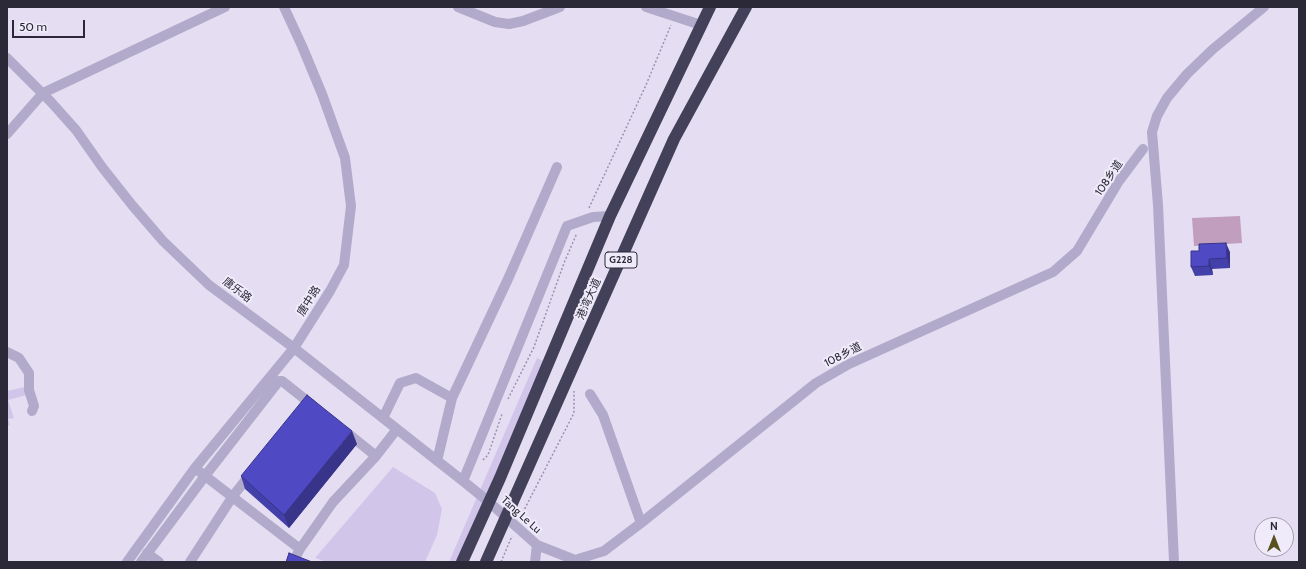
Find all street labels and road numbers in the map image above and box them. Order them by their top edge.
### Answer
street label: 108乡道 [1092,158,1126,198]
road number: G228 [605,252,637,268]
street label: 唐乐路 [220,275,254,305]
street label: 港湾大道 [574,276,604,322]
street label: 唐中路 [295,284,323,318]
street label: 108乡道 [822,340,864,370]
street label: Tang Le Lu [498,494,544,536]

